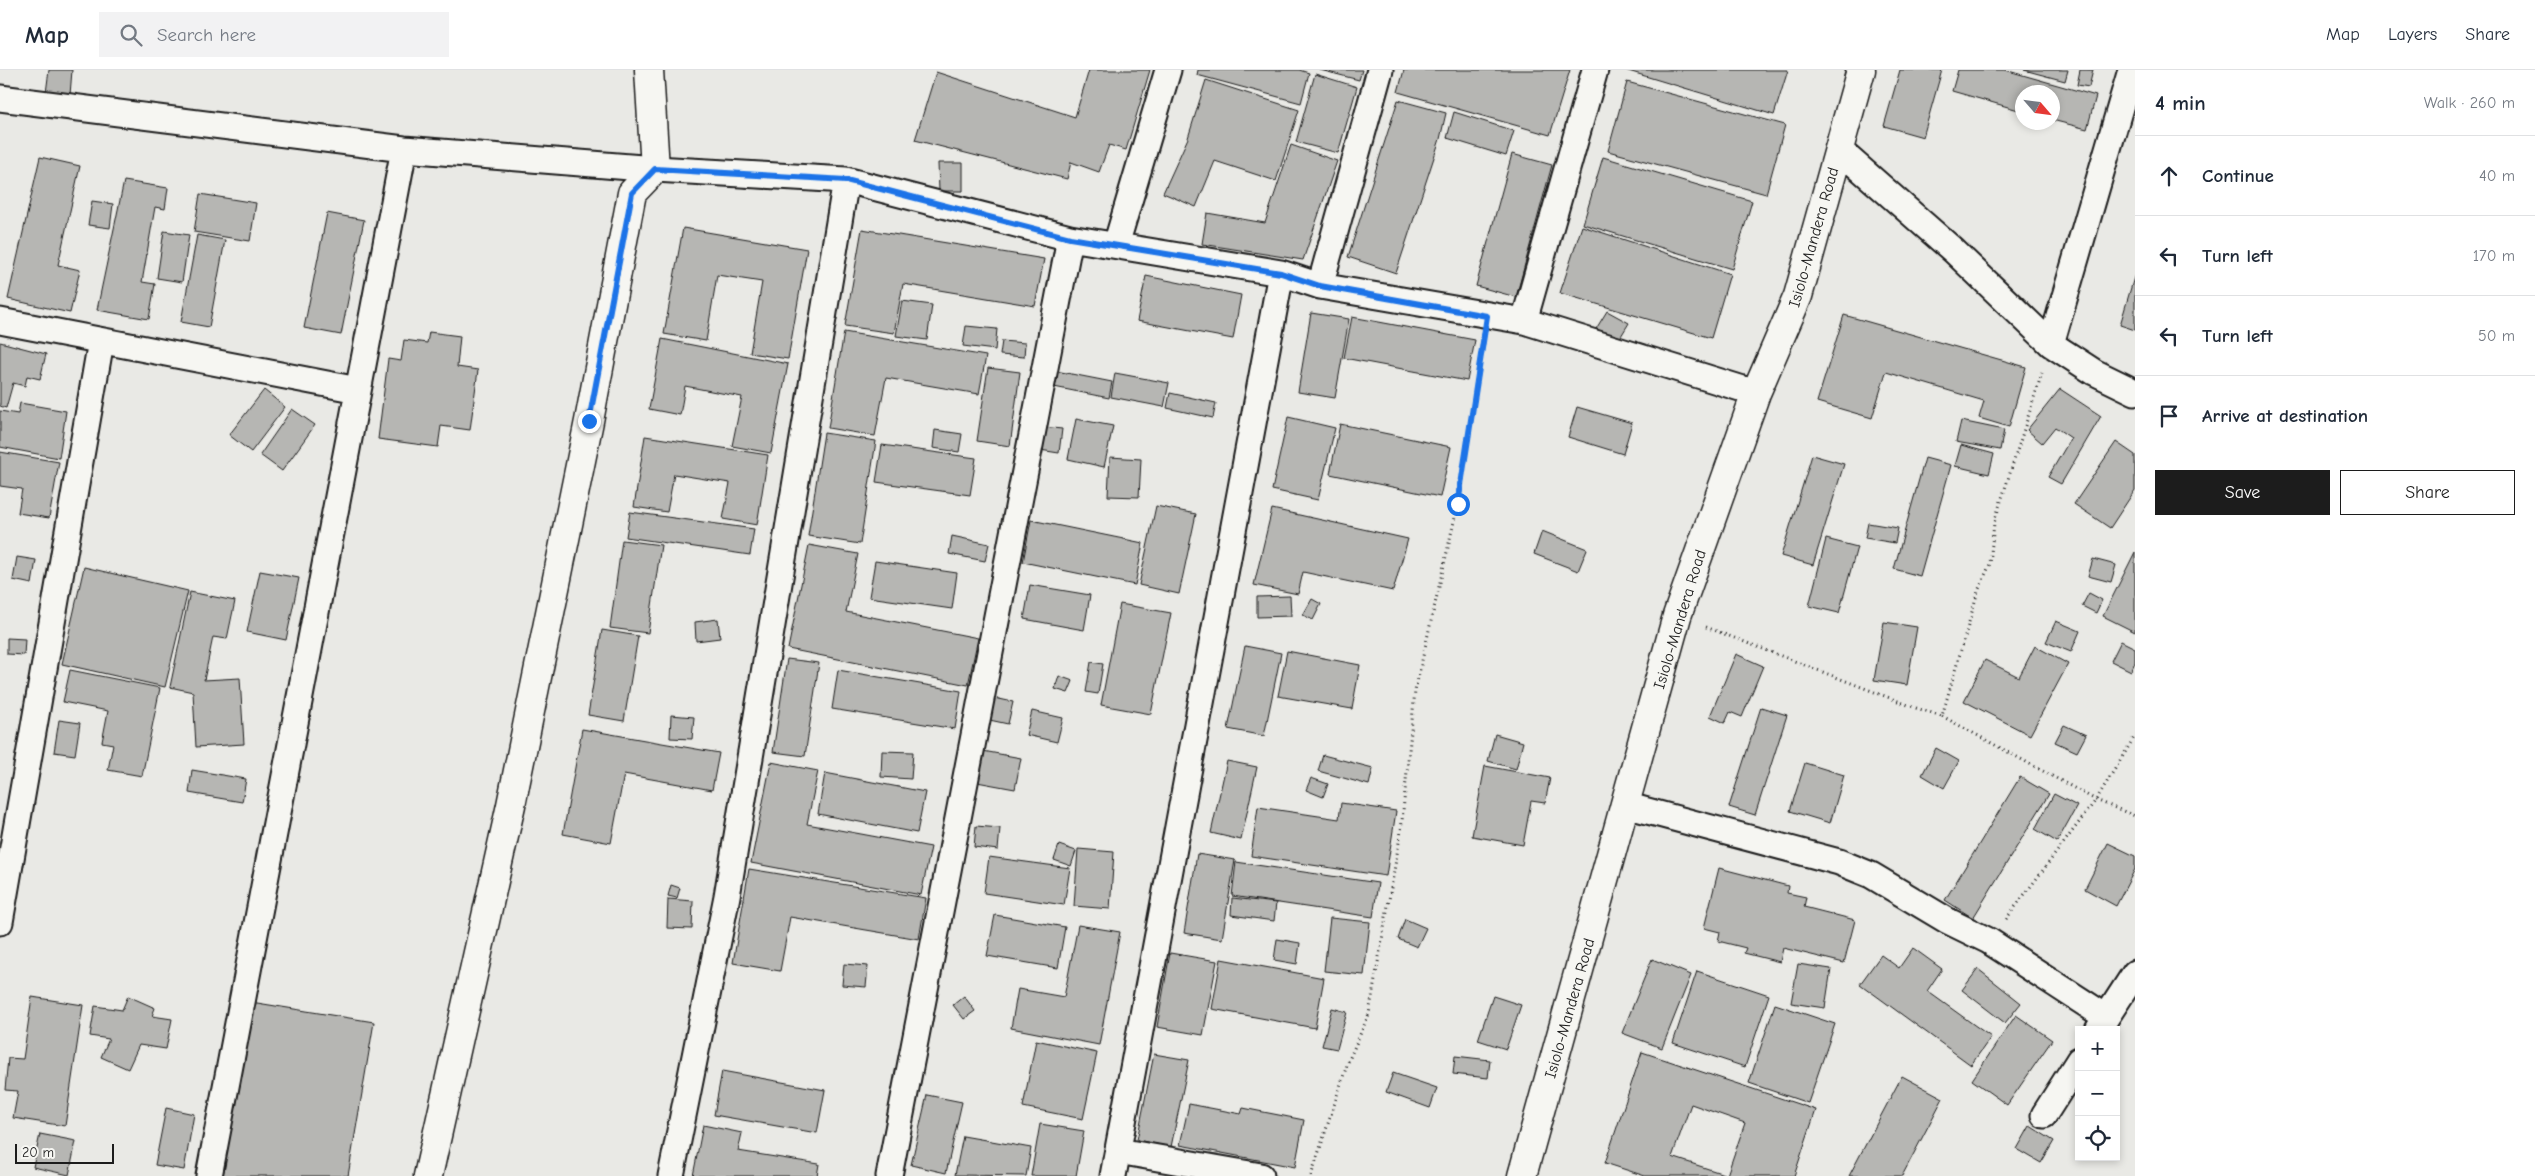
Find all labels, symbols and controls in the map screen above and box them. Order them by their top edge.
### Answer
search box [99,12,449,57]
text: Map [25,21,69,49]
icon: search [117,21,145,49]
text: Search here [157,24,256,46]
text: Map [2326,24,2360,45]
text: Layers [2388,24,2437,45]
text: Share [2465,24,2510,45]
north arrow [2015,85,2060,130]
text: 4 min [2155,91,2206,115]
text: Walk · 260 m [2424,94,2515,112]
icon: ahead [2155,162,2183,190]
street label: Isiolo-Mandera Road [1785,165,1843,309]
text: Continue [2202,165,2274,187]
text: 40 m [2479,167,2515,185]
icon: left [2155,242,2183,270]
text: Turn left [2202,245,2273,267]
text: 170 m [2473,247,2515,265]
icon: left [2155,322,2183,350]
text: Turn left [2202,325,2273,347]
text: 50 m [2478,327,2515,345]
icon: arrive [2155,402,2183,430]
text: Arrive at destination [2202,405,2368,427]
route end [578,410,601,433]
button: Save [2155,470,2330,515]
button: Share [2340,470,2515,515]
route start [1447,493,1470,516]
street label: Isiolo-Mandera Road [1650,548,1710,691]
street label: Isiolo-Mandera Road [1541,936,1599,1080]
map controls [2075,1026,2120,1161]
button: + [2075,1026,2120,1071]
button: − [2075,1071,2120,1116]
button: locate [2075,1116,2120,1161]
scale bar [15,1141,114,1164]
text: 20 m [22,1144,54,1161]

